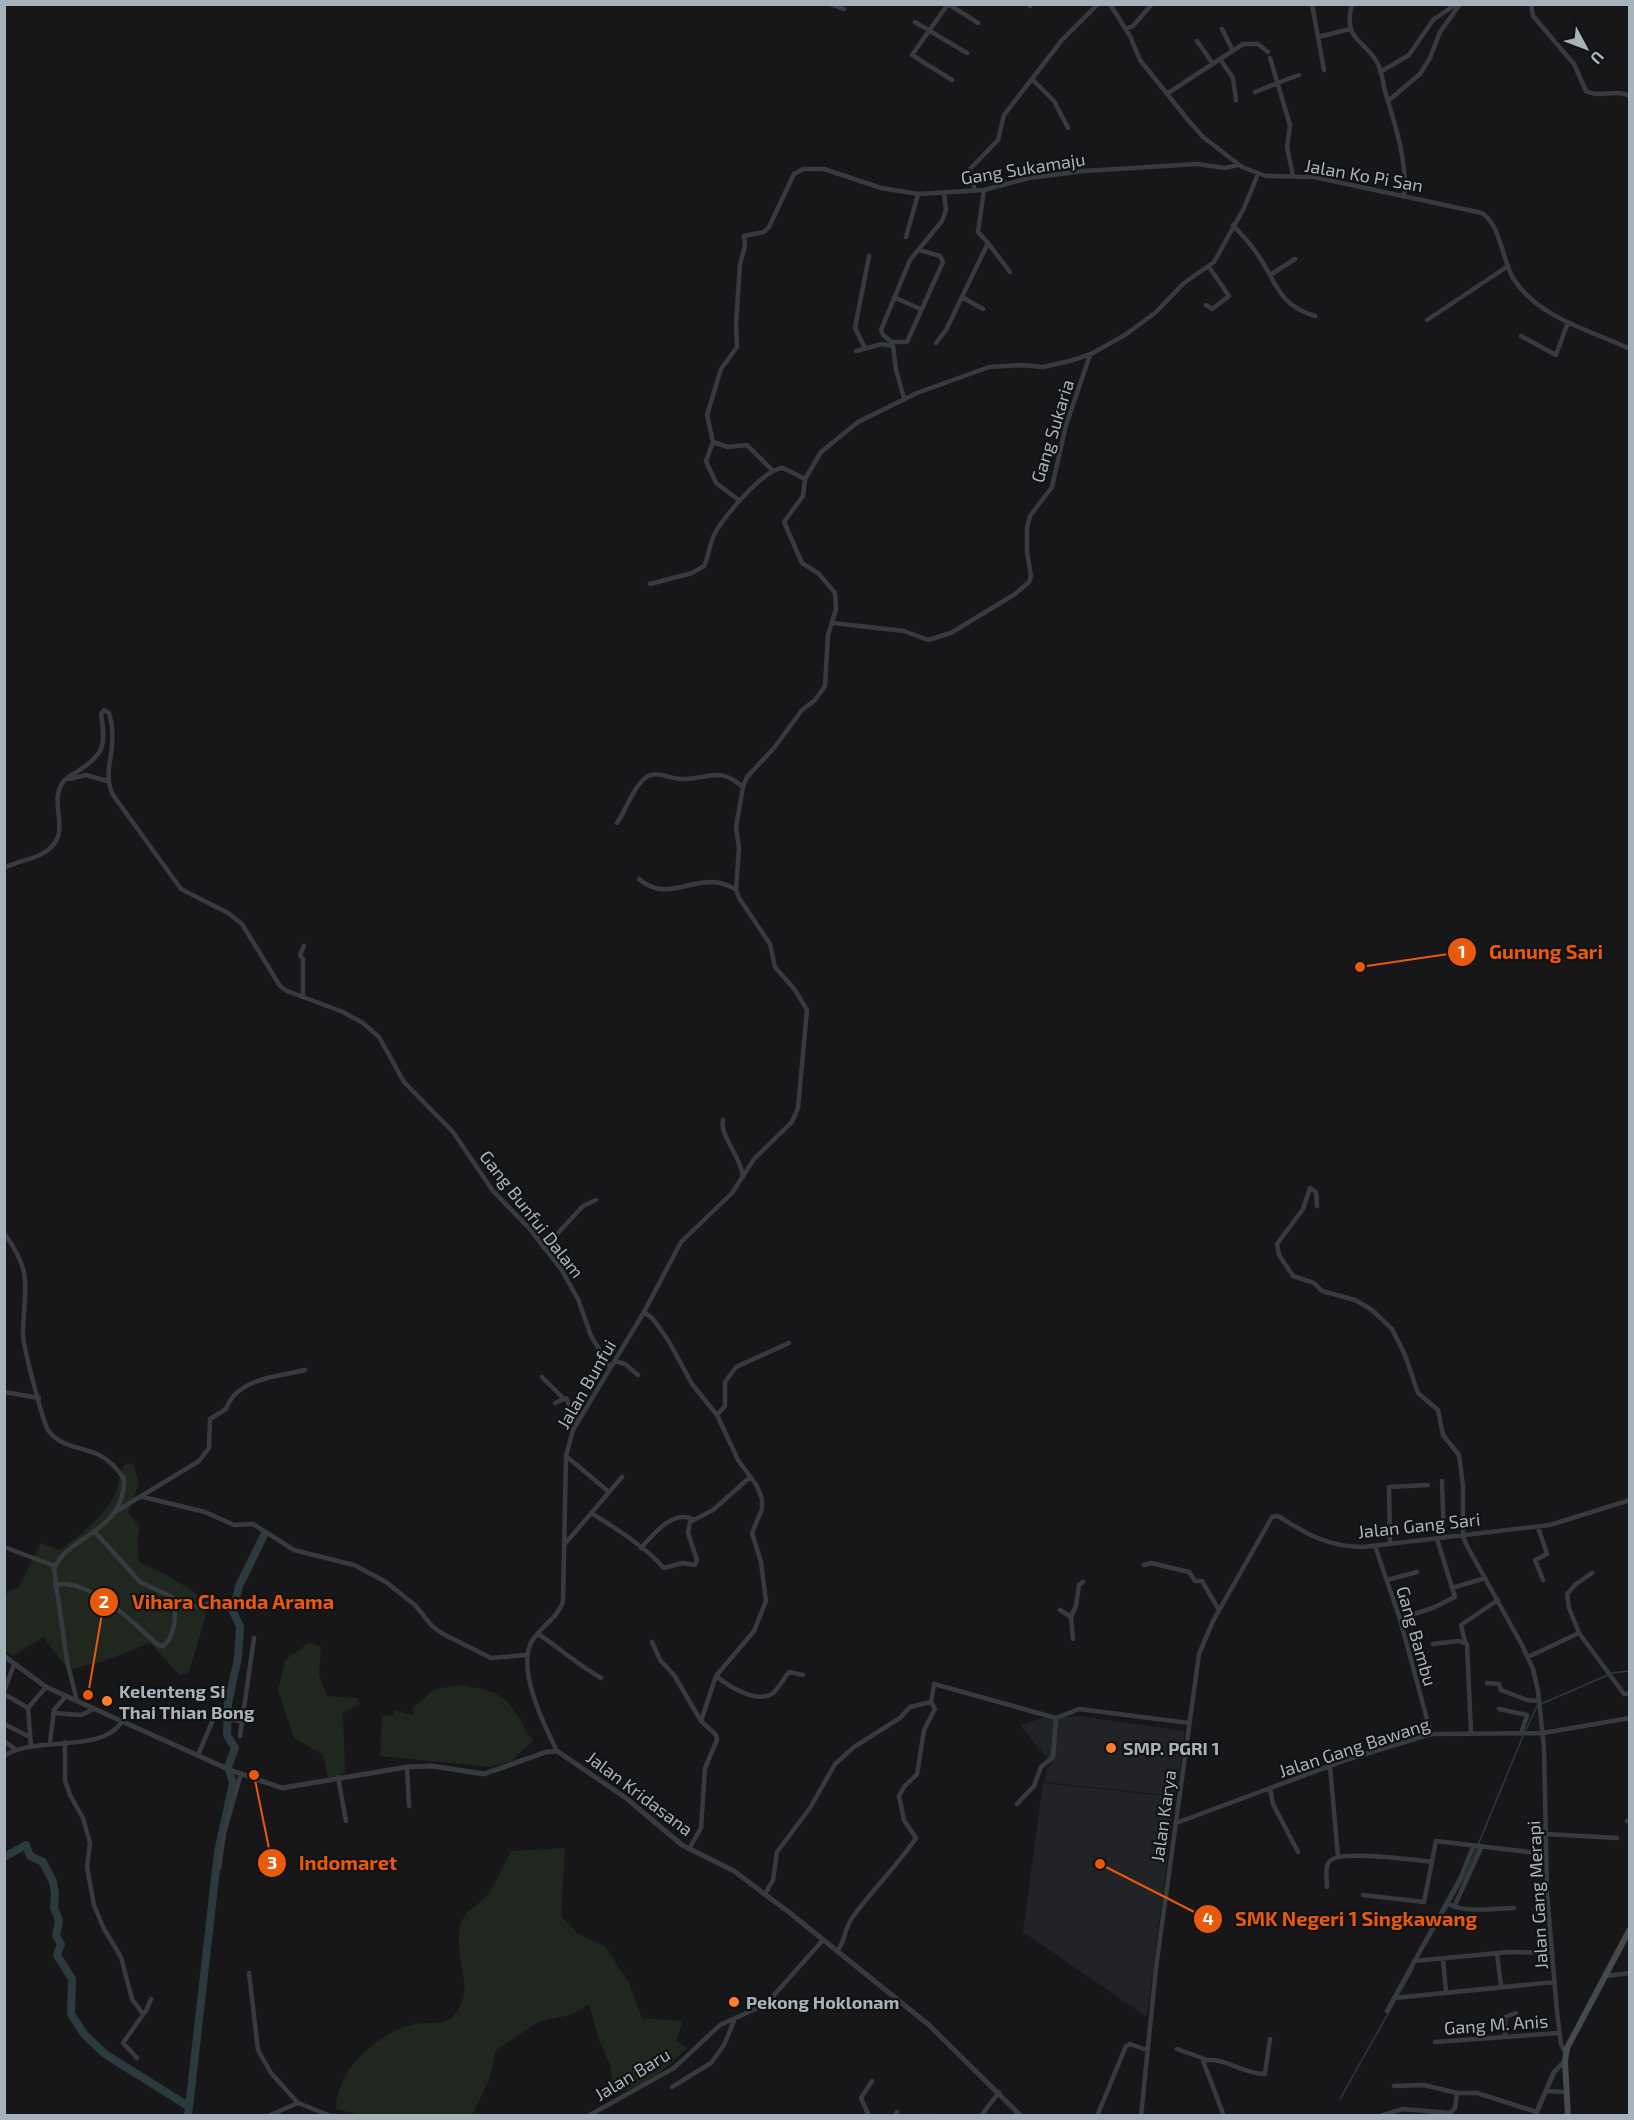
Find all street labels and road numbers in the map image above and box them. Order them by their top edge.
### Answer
street label: Gang Sukamaju [959,147,1087,189]
street label: Jalan Ko Pi San [1303,154,1425,196]
street label: Gang Sukaria [1026,377,1078,485]
street label: Gang Bunfui Dalam [475,1146,589,1282]
street label: Jalan Bunfui [552,1336,620,1432]
street label: Jalan Gang Sari [1357,1508,1481,1542]
street label: Gang Bambu [1392,1583,1442,1689]
street label: Jalan Gang Bawang [1276,1712,1432,1782]
street label: Jalan Kridasana [582,1746,698,1840]
street label: Jalan Karya [1146,1769,1180,1863]
street label: Jalan Gang Merapi [1522,1820,1552,1970]
street label: Gang M. Anis [1443,2009,1549,2039]
street label: Jalan Baru [590,2043,674,2105]

